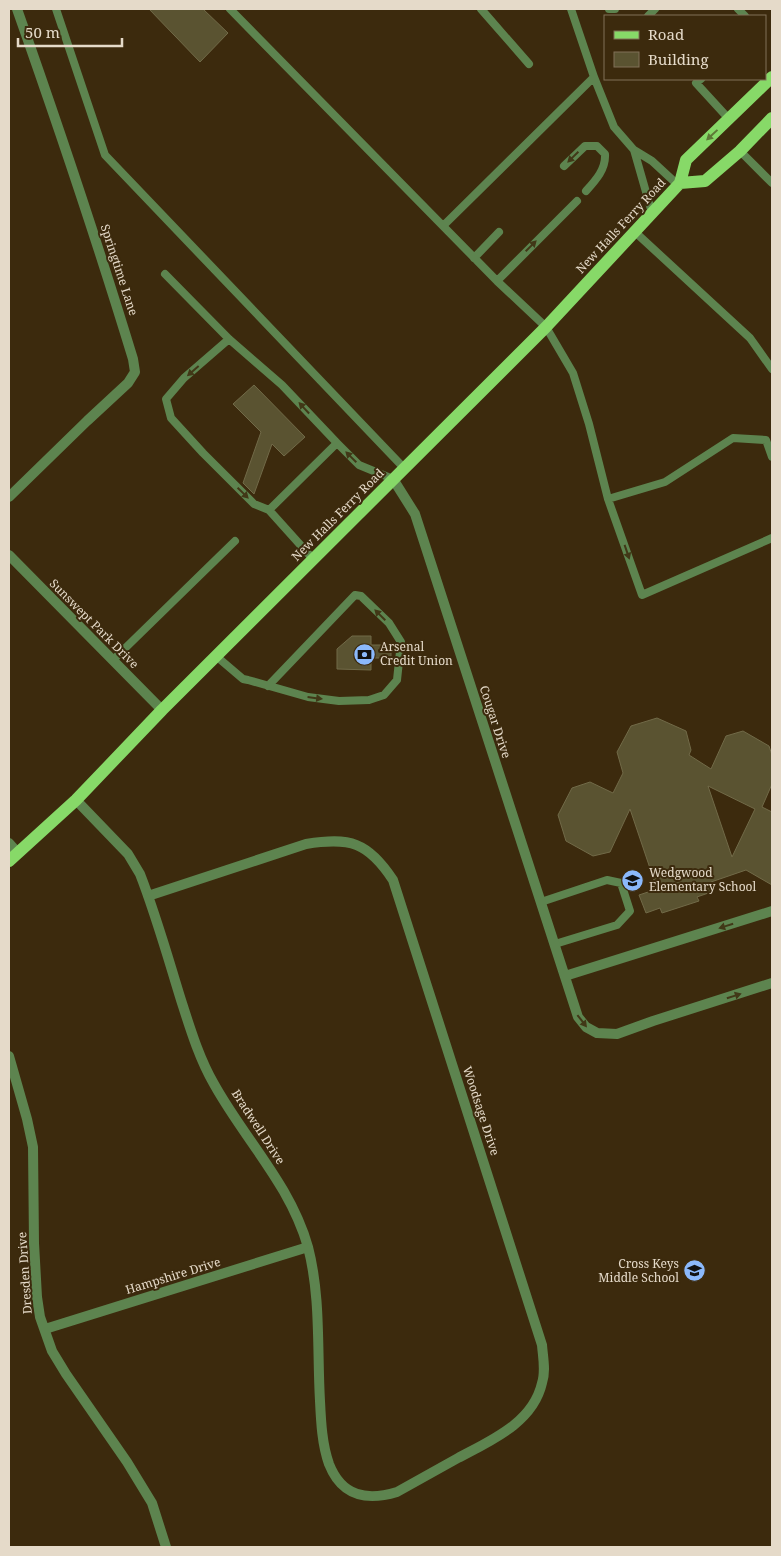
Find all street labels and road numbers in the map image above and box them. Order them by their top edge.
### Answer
street label: New Halls Ferry Road [572,174,670,277]
street label: Springtime Lane [97,222,142,318]
street label: New Halls Ferry Road [288,464,388,565]
street label: Sunswept Park Drive [46,575,143,672]
street label: Cougar Drive [476,683,515,760]
street label: Woodsage Drive [459,1064,504,1158]
street label: Bradwell Drive [228,1086,289,1168]
street label: Dresden Drive [13,1231,36,1315]
street label: Hampshire Drive [123,1253,223,1298]

